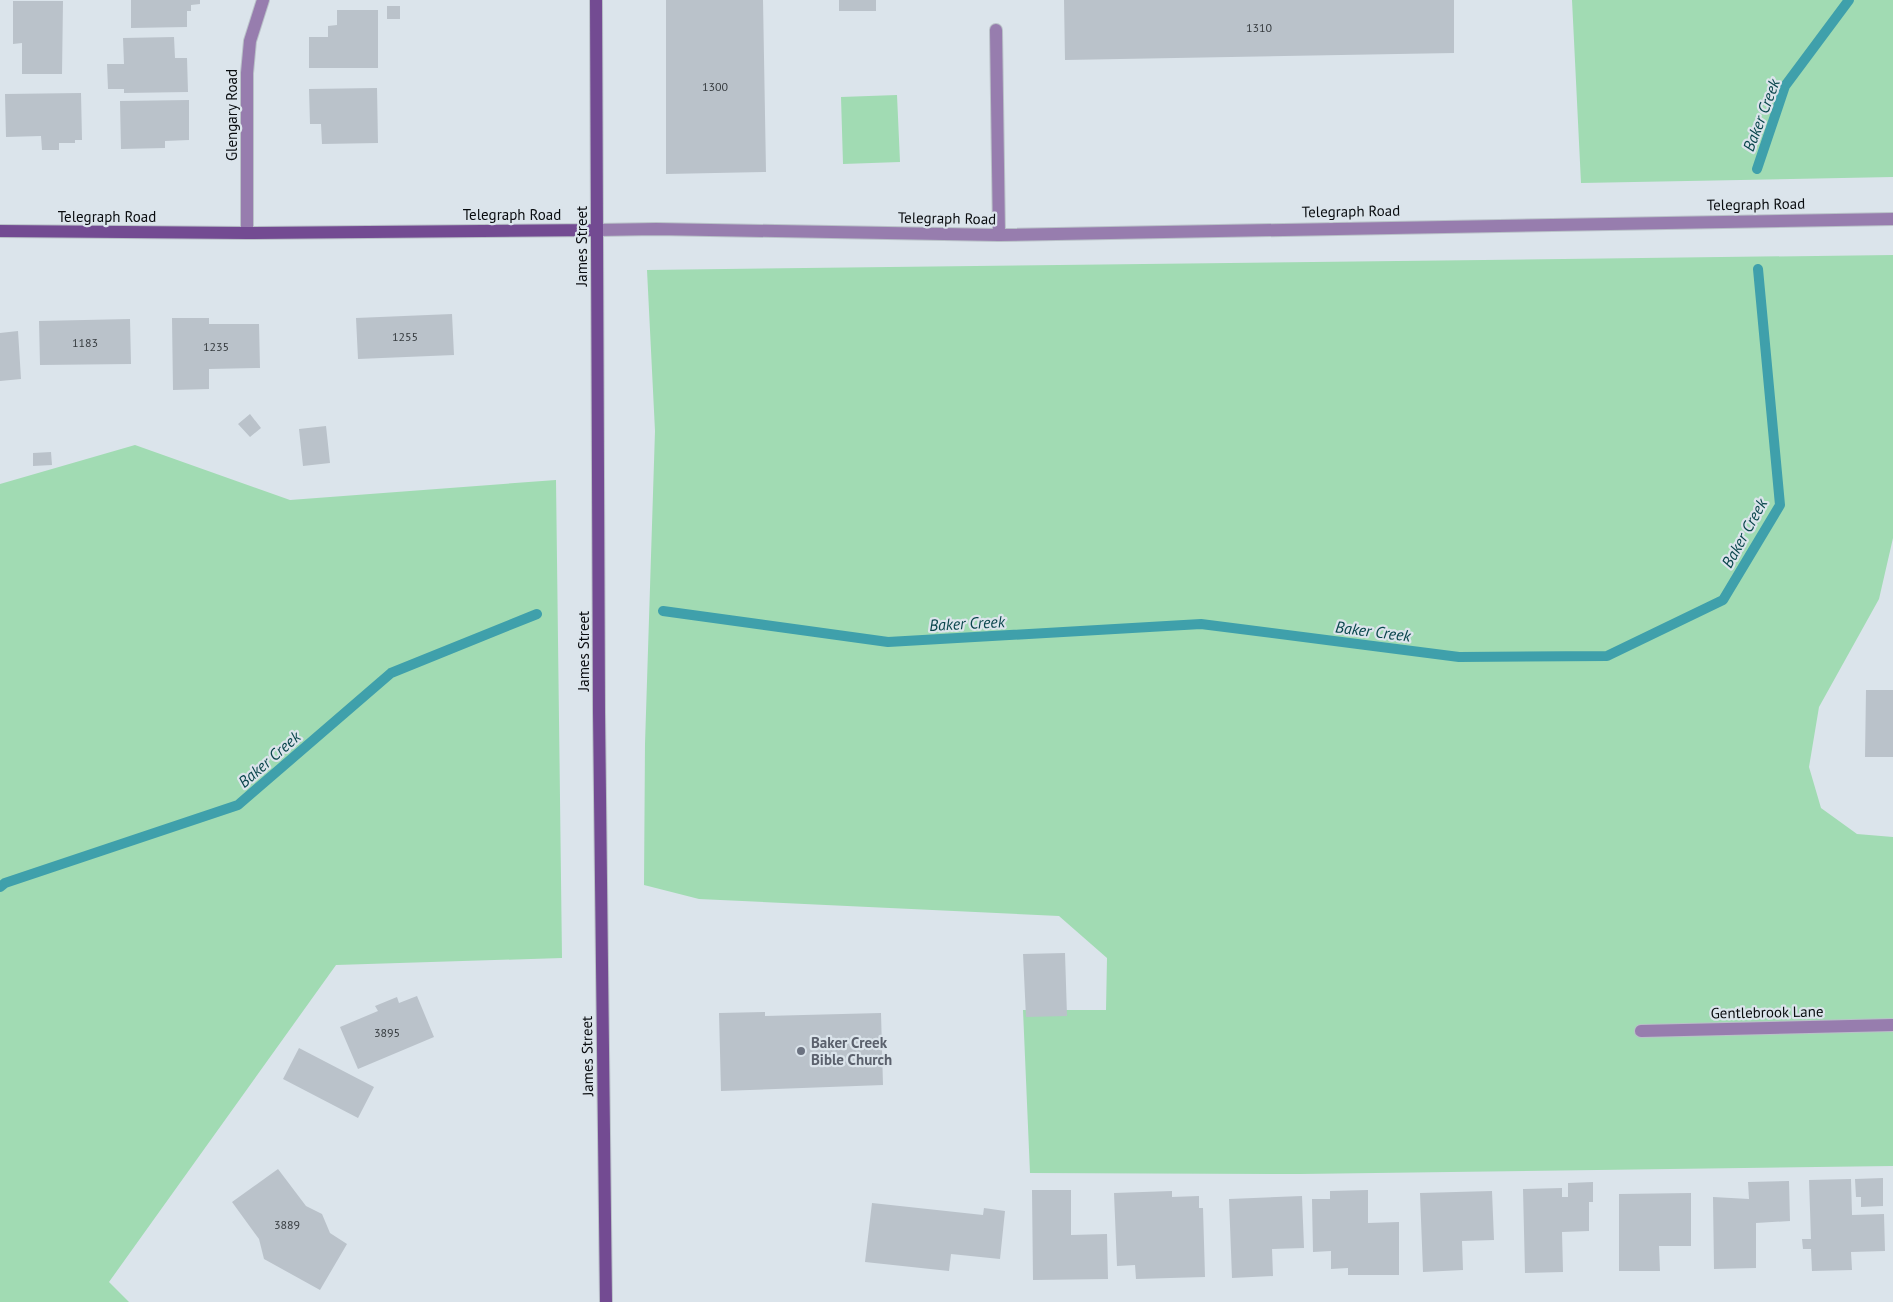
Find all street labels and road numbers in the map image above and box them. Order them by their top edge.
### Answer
street label: Glengary Road [222,69,241,161]
street label: Telegraph Road [1707,194,1805,214]
street label: Telegraph Road [1302,201,1400,221]
street label: Telegraph Road [463,205,561,224]
street label: James Street [572,206,591,287]
street label: Telegraph Road [58,207,156,226]
street label: Telegraph Road [898,208,996,228]
street label: James Street [574,611,593,692]
street label: Gentlebrook Lane [1710,1002,1824,1022]
street label: James Street [577,1016,597,1097]

